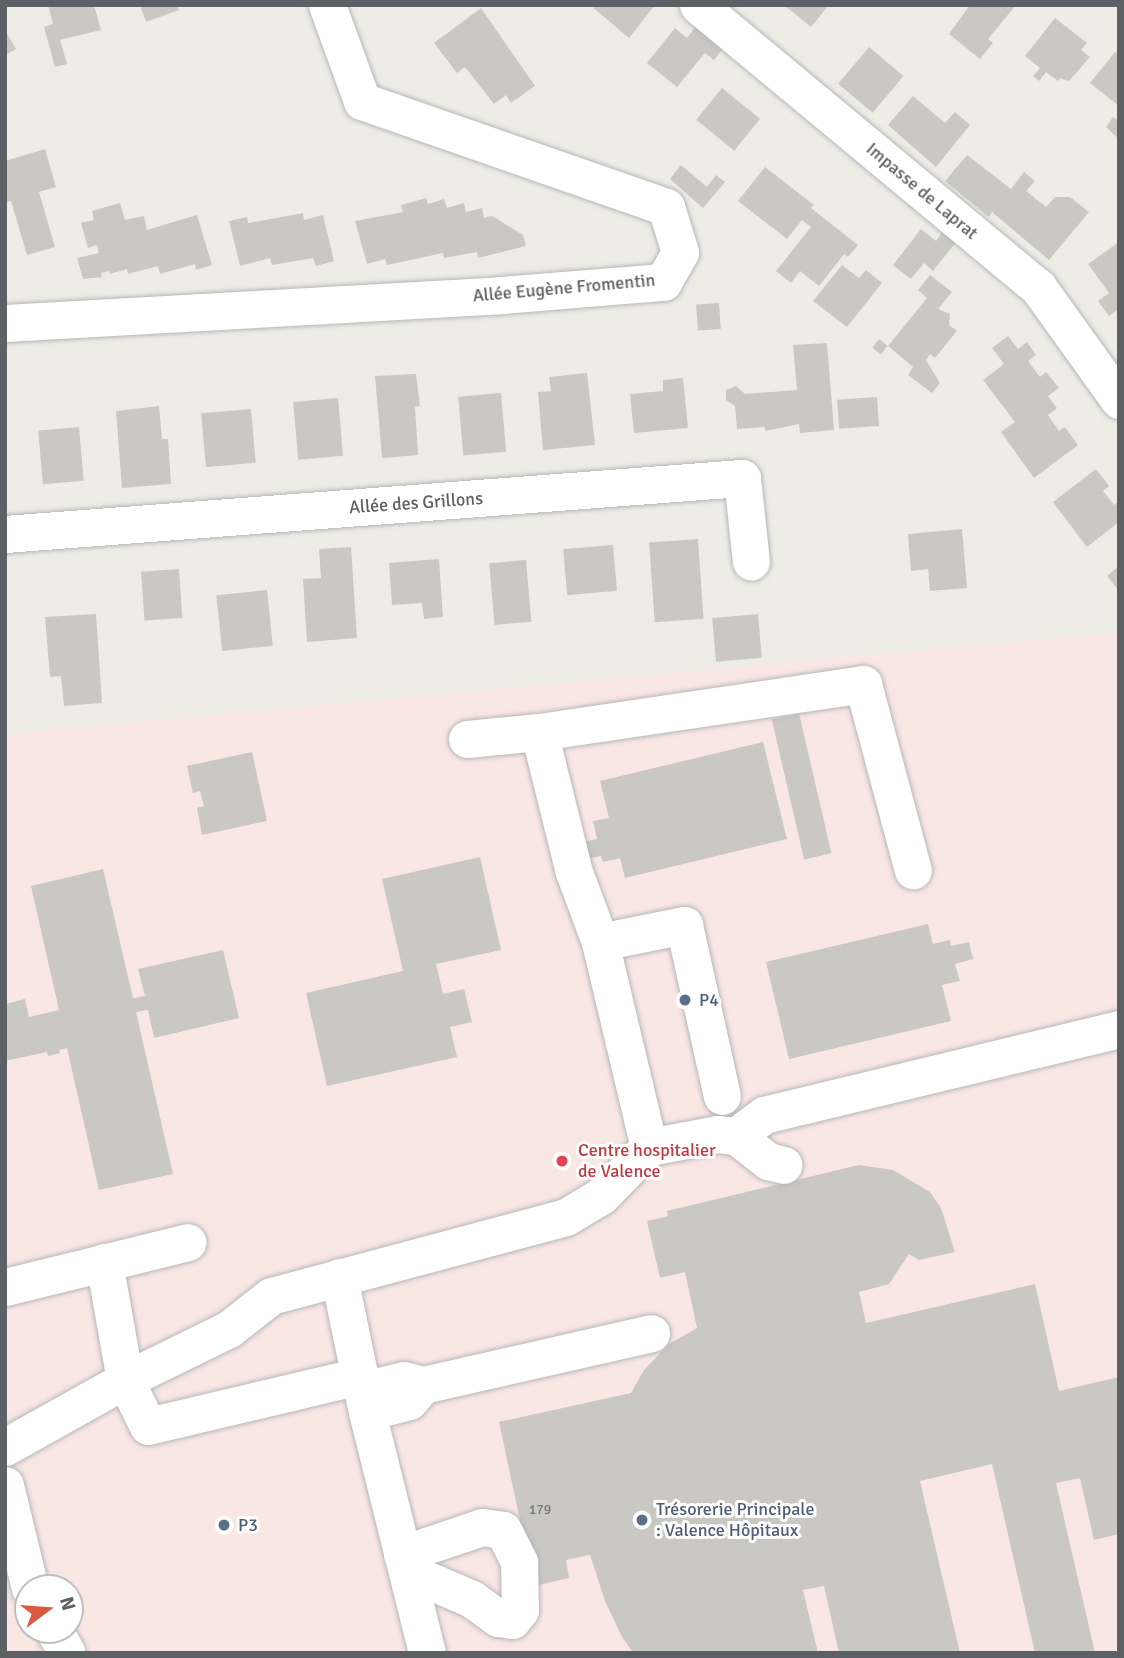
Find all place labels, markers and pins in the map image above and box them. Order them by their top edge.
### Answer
place label: P4 [699,989,719,1011]
marker: P4 [677,992,693,1008]
place label: Centre hospitalier de Valence [578,1140,716,1182]
marker: Centre hospitalier de Valence [552,1151,572,1171]
place label: Trésorerie Principale : Valence Hôpitaux [656,1499,814,1542]
marker: Trésorerie Principale : Valence Hôpitaux [634,1512,650,1528]
place label: P3 [238,1514,258,1536]
marker: P3 [216,1517,232,1533]

